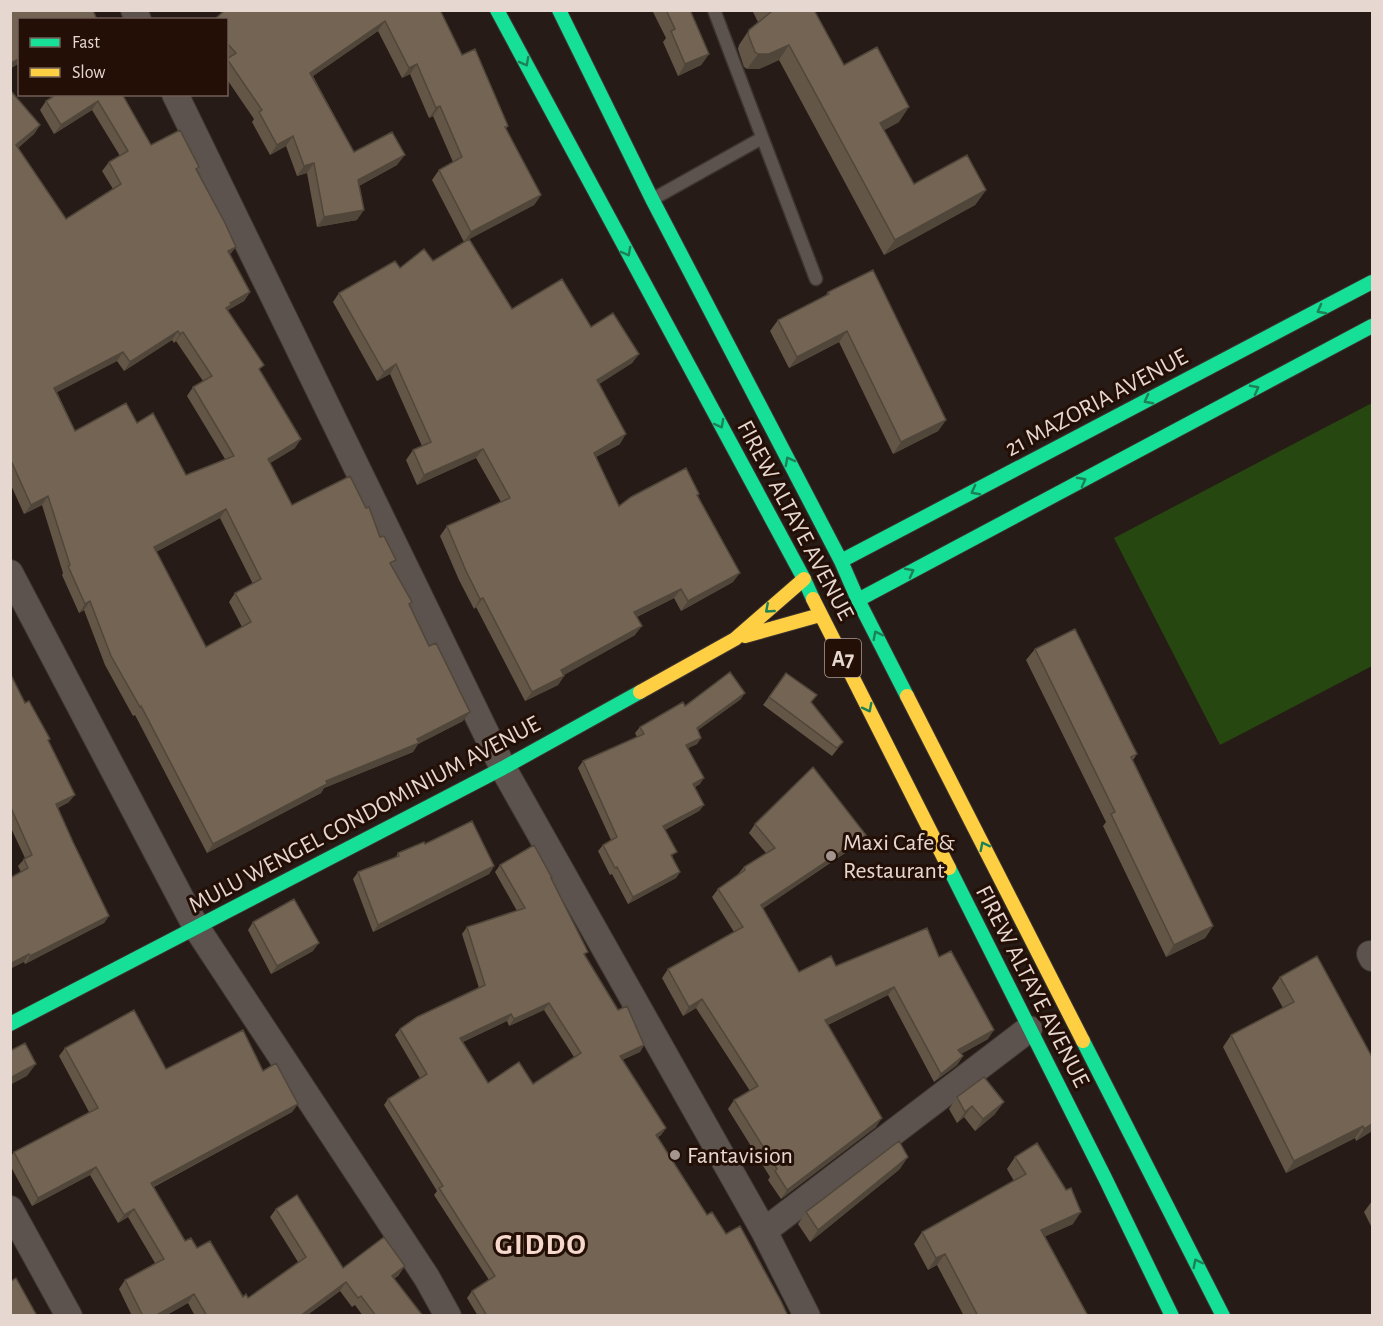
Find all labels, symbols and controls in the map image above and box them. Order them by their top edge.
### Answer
legend [18,18,228,96]
text: Fast [72,34,100,52]
one-way arrow [518,56,529,66]
text: Slow [72,64,105,82]
one-way arrow [620,246,631,257]
one-way arrow [1316,302,1327,314]
street label: 21 MAZORIA AVENUE [1001,344,1192,461]
one-way arrow [1248,385,1259,396]
one-way arrow [1144,393,1154,404]
street label: FIREW ALTAYE AVENUE [732,417,858,625]
one-way arrow [713,418,724,428]
one-way arrow [785,457,796,467]
one-way arrow [1076,477,1087,488]
one-way arrow [971,483,982,495]
one-way arrow [904,568,914,579]
one-way arrow [765,602,776,613]
one-way arrow [872,631,884,642]
road number: A7 [825,639,861,677]
one-way arrow [861,701,873,712]
street label: MULU WENGEL CONDOMINIUM AVENUE [185,712,545,918]
place label: Maxi Cafe & Restaurant [843,831,955,883]
one-way arrow [980,842,991,853]
marker: Maxi Cafe & Restaurant [824,849,838,863]
street label: FIREW ALTAYE AVENUE [971,882,1094,1091]
place label: Fantavision [687,1144,793,1168]
marker: Fantavision [668,1148,682,1162]
district label: GIDDO [495,1230,587,1260]
one-way arrow [1192,1259,1204,1270]

